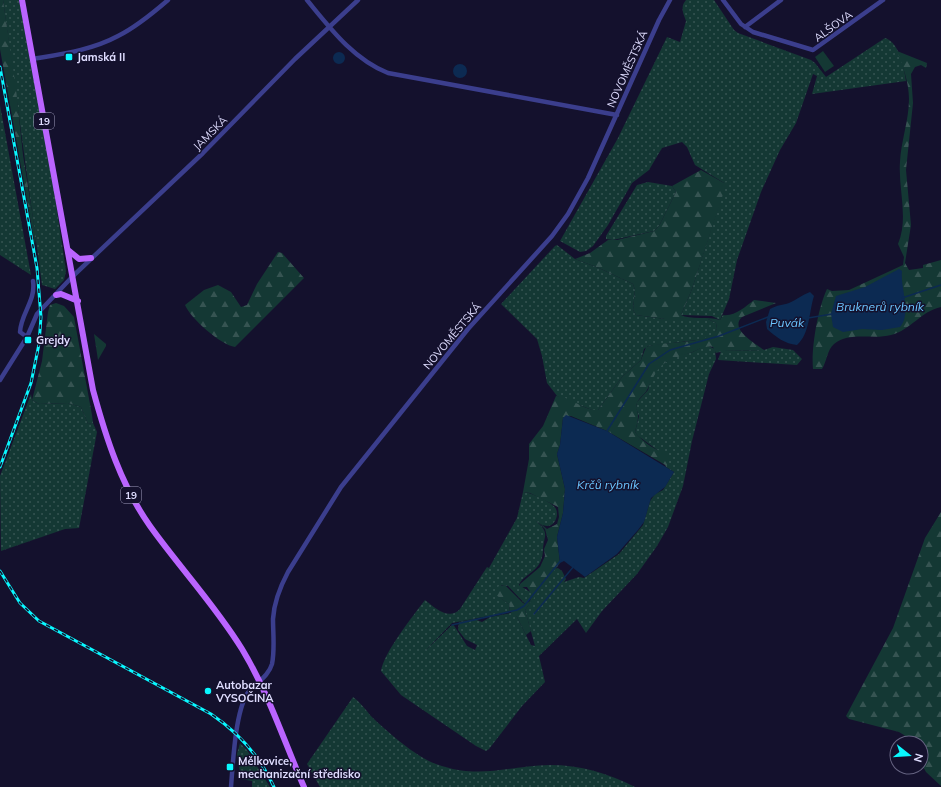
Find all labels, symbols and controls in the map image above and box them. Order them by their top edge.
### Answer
street label: ALŠOVA [811,7,855,45]
street label: NOVOMĚSTSKÁ [604,28,650,110]
place label: Jamská II [77,50,125,64]
marker: Jamská II [64,52,74,62]
road number: 19 [34,113,54,129]
street label: JAMSKÁ [190,113,230,153]
water label: Bruknerů rybník [836,299,925,314]
street label: NOVOMĚSTSKÁ [420,300,484,372]
water label: Puvák [770,315,805,330]
place label: Grejdy [36,333,70,347]
marker: Grejdy [23,335,33,345]
water label: Krčů rybník [577,477,640,492]
road number: 19 [121,487,141,503]
place label: Autobazar VYSOČINA [215,678,274,705]
marker: Autobazar VYSOČINA [203,686,213,696]
north arrow [889,735,929,775]
text: N [911,752,926,764]
place label: Mělkovice, mechanizační středisko [238,754,361,781]
marker: Mělkovice, mechanizační středisko [225,762,235,772]

